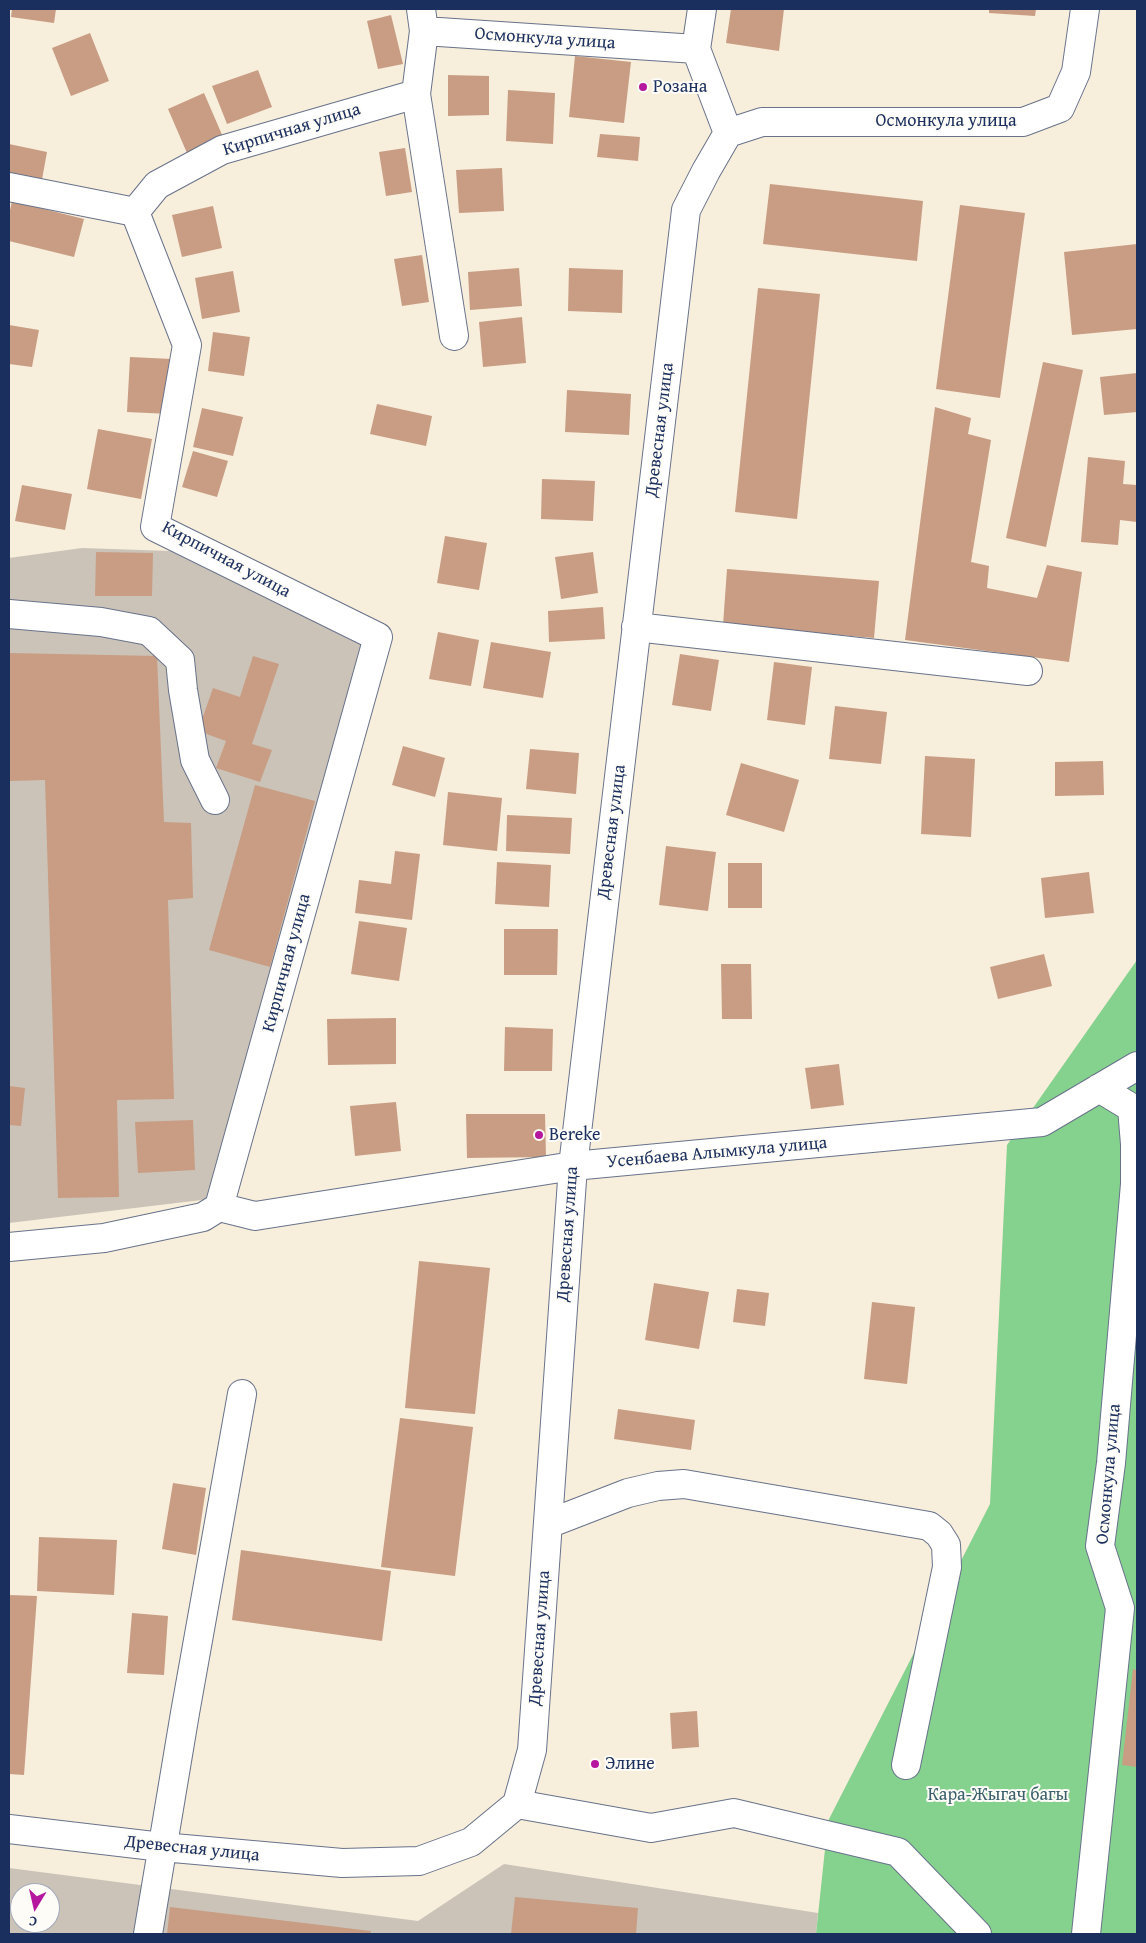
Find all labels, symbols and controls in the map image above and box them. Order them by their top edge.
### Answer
street label: Осмонкула улица [474,23,616,55]
place label: Розана [653,76,707,98]
marker: Розана [637,81,649,93]
street label: Кирпичная улица [221,99,363,161]
street label: Осмонкула улица [875,110,1017,132]
street label: Древесная улица [641,361,679,499]
street label: Кирпичная улица [158,517,294,603]
street label: Древесная улица [593,763,631,901]
street label: Кирпичная улица [258,891,316,1035]
place label: Bereke [549,1124,600,1146]
marker: Bereke [533,1129,545,1141]
street label: Усенбаева Алымкула улица [606,1133,828,1173]
street label: Древесная улица [552,1166,584,1302]
street label: Осмонкула улица [1092,1403,1126,1545]
street label: Древесная улица [524,1570,556,1706]
place label: Элине [605,1753,655,1775]
marker: Элине [589,1758,601,1770]
park label: Кара-Жыгач багы [928,1784,1068,1806]
street label: Древесная улица [123,1831,261,1867]
north arrow [10,1883,60,1933]
text: С [27,1911,38,1932]

